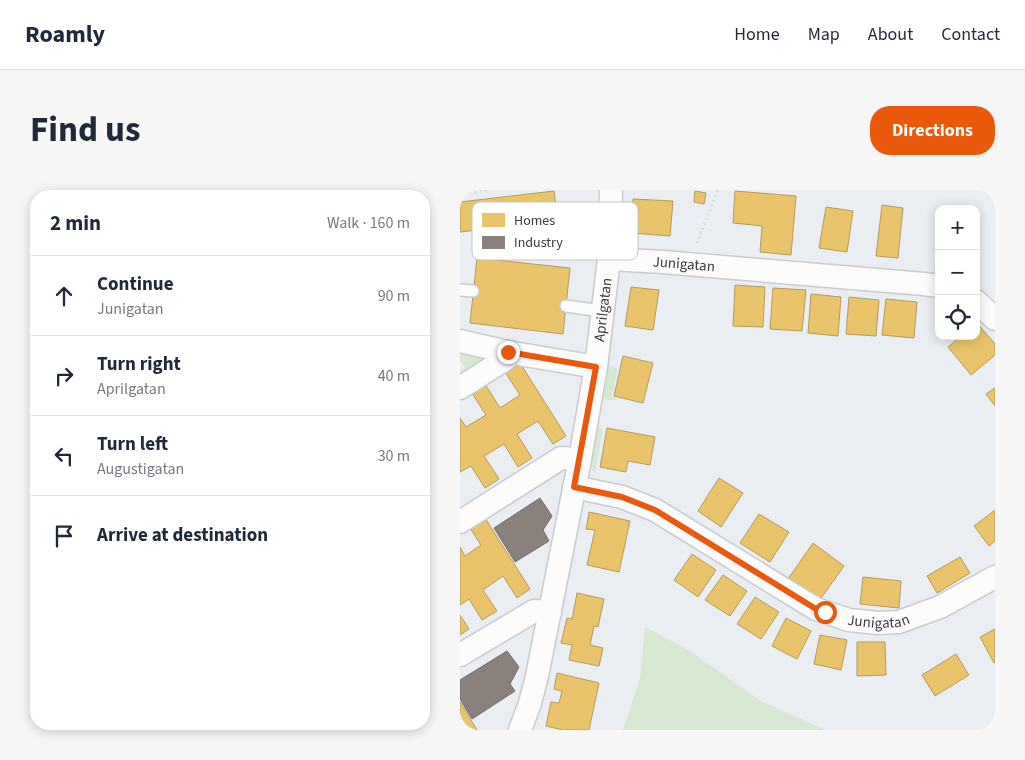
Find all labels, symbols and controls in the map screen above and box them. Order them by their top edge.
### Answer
text: Roamly [25,17,105,52]
text: Home [734,22,780,47]
text: Map [808,22,840,47]
text: About [868,22,913,47]
text: Contact [941,22,1000,47]
text: Find us [30,105,140,155]
button: Directions [870,106,995,155]
legend [472,202,638,260]
map controls [935,205,980,340]
button: + [935,205,980,250]
text: 2 min [50,208,101,238]
text: Homes [514,211,555,231]
text: Walk · 160 m [327,212,410,234]
text: Industry [514,233,563,253]
button: − [935,250,980,295]
street label: Junigatan [652,251,716,277]
text: Continue [97,271,174,298]
street label: Aprilgatan [589,277,618,343]
icon: ahead [50,282,78,310]
text: 90 m [378,285,410,307]
button: locate [935,295,980,340]
text: Junigatan [97,298,164,320]
route end [497,341,520,364]
text: Turn right [97,351,181,378]
icon: right [50,362,78,390]
text: 40 m [378,365,410,387]
text: Aprilgatan [97,378,166,400]
text: Turn left [97,431,168,458]
icon: left [50,442,78,470]
text: 30 m [378,445,410,467]
text: Augustigatan [97,458,184,480]
icon: arrive [50,522,78,550]
text: Arrive at destination [97,522,268,549]
route start [814,601,837,624]
street label: Junigatan [846,609,913,634]

